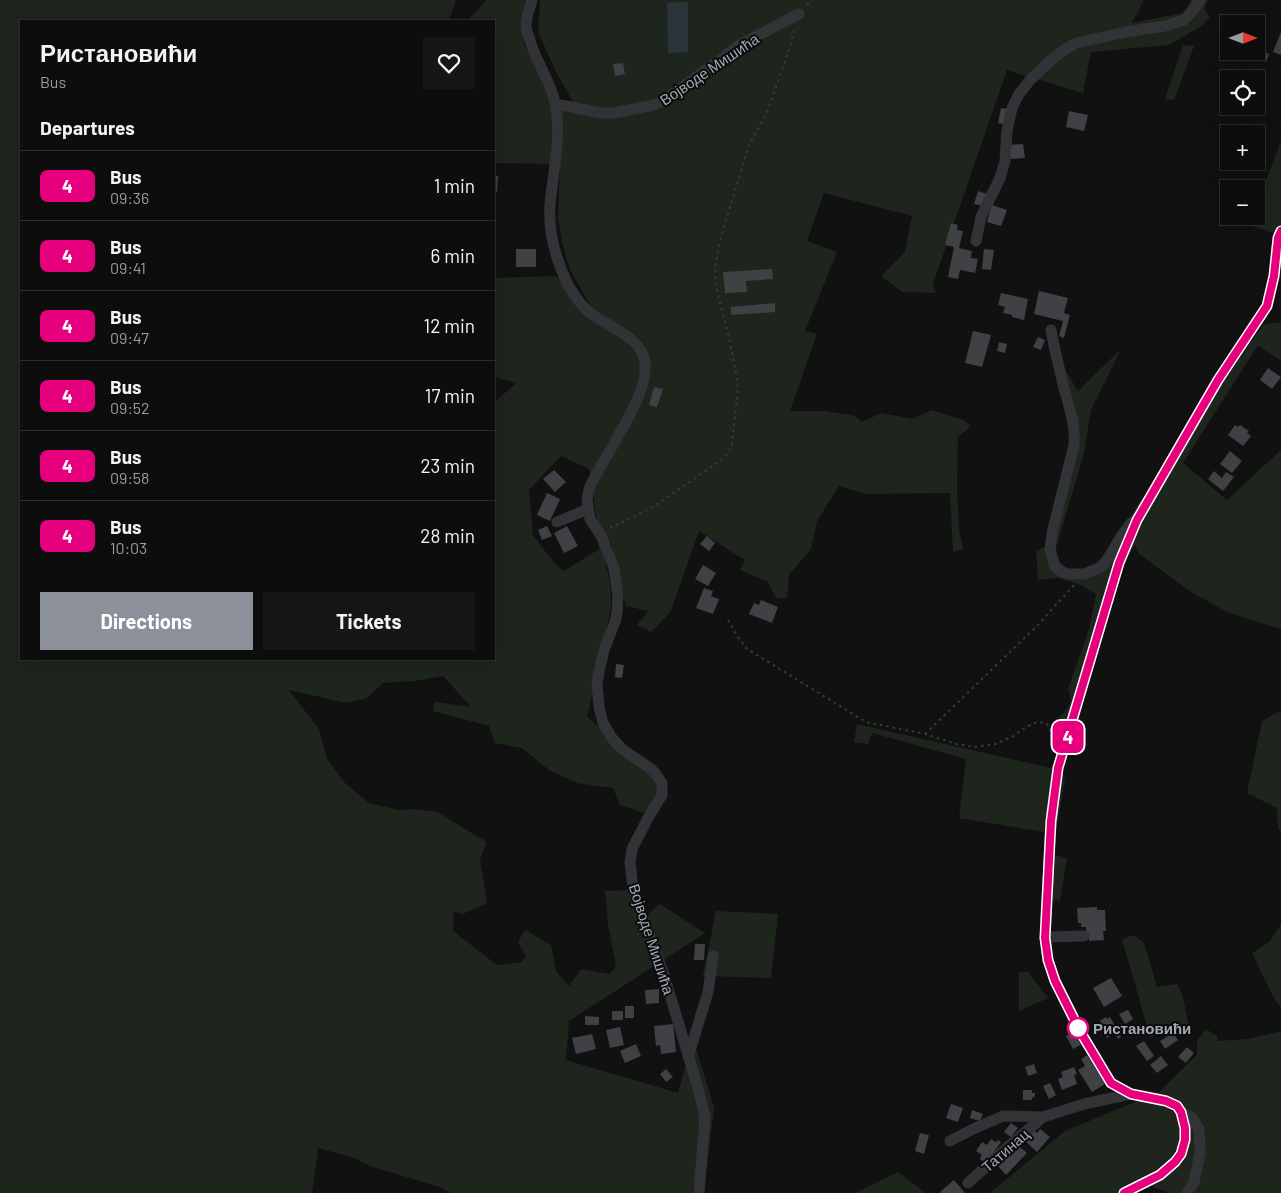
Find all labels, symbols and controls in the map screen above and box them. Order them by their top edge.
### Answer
north arrow [1220,15,1265,60]
map controls [1220,15,1265,225]
street label: Војводе Мишића [656,29,762,109]
button: heart [423,37,475,89]
text: Ристановићи [40,38,197,67]
button: locate [1220,70,1265,115]
text: Bus [40,72,66,91]
text: Departures [40,116,135,139]
button: + [1220,125,1265,170]
text: Bus [110,165,142,188]
text: 1 min [434,174,475,197]
text: 4 [62,175,73,197]
button: − [1220,180,1265,225]
text: 09:36 [110,188,149,207]
text: Bus [110,235,142,258]
text: 6 min [431,244,475,267]
text: 4 [62,245,73,267]
text: 09:41 [110,258,146,277]
text: Bus [110,305,142,328]
text: 12 min [424,314,475,337]
text: 4 [62,315,73,337]
text: 09:47 [110,328,149,347]
text: Bus [110,375,142,398]
text: 17 min [425,384,475,407]
text: 4 [62,385,73,407]
text: 09:52 [110,398,150,417]
text: Bus [110,445,142,468]
text: 23 min [421,454,475,477]
text: 4 [62,455,73,477]
text: 09:58 [110,468,149,487]
text: Bus [110,515,142,538]
text: 28 min [420,524,475,547]
text: 4 [62,525,73,547]
text: 10:03 [110,538,147,557]
button: Directions [40,592,253,650]
button: Tickets [263,592,475,650]
line badge: 4 [1052,721,1084,753]
text: 4 [1063,726,1073,748]
street label: Војводе Мишића [626,881,679,997]
marker: Ристановићи [1067,1017,1089,1039]
place label: Ристановићи [1093,1019,1191,1037]
street label: Татинац [978,1124,1033,1175]

